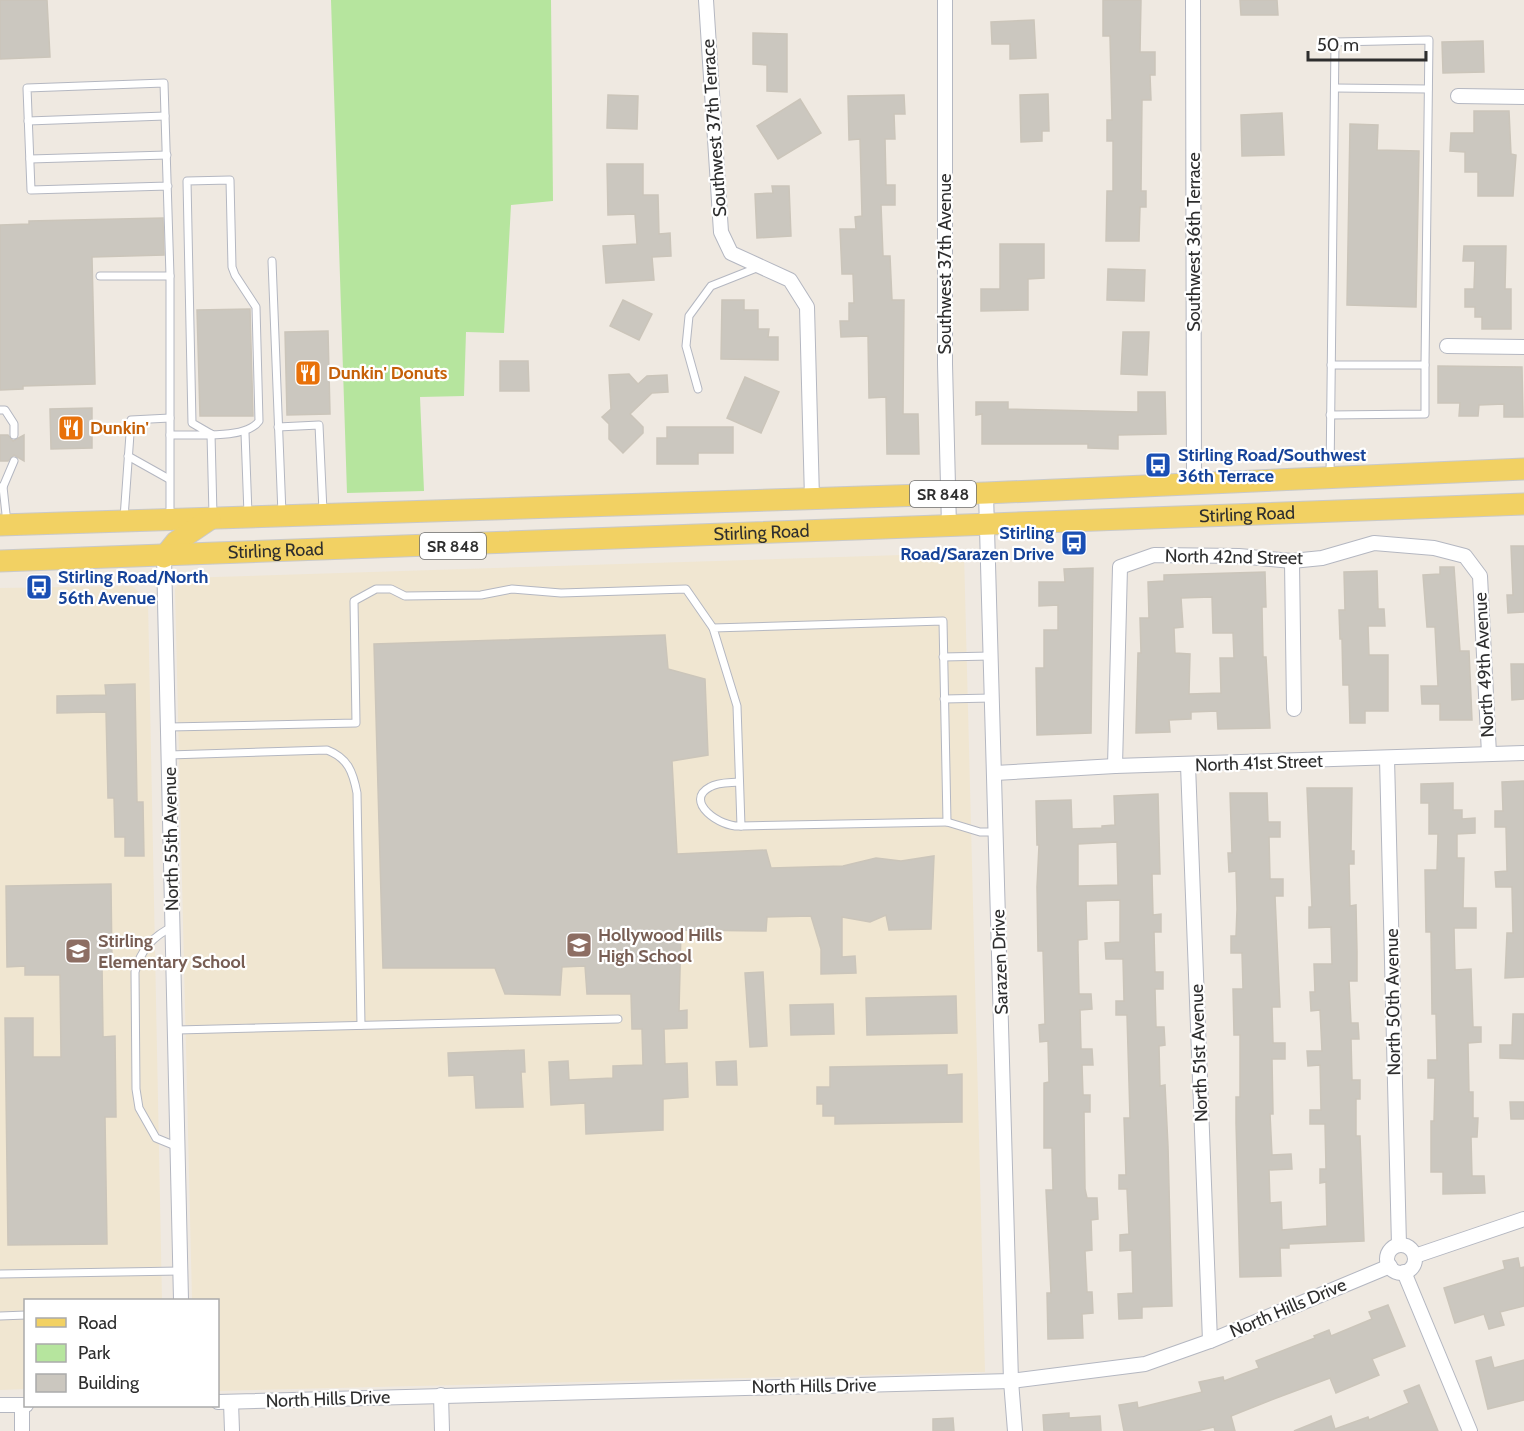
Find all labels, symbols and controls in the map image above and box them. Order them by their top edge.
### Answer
scale bar [1308,24,1426,62]
text: 50 m [1317,34,1359,56]
street label: Southwest 37th Terrace [697,38,731,218]
street label: Southwest 36th Terrace [1183,152,1205,332]
street label: Southwest 37th Avenue [934,173,956,355]
restaurant icon: Dunkin' Donuts [293,358,323,388]
place label: Dunkin' Donuts [328,362,448,384]
restaurant icon: Dunkin' [56,413,86,443]
place label: Dunkin' [90,417,149,439]
place label: Stirling Road/Southwest 36th Terrace [1178,444,1366,487]
bus stop icon: Stirling Road/Southwest 36th Terrace [1143,450,1173,480]
road number: SR 848 [910,481,976,507]
street label: Stirling Road [1199,502,1296,527]
street label: Stirling Road [713,520,810,545]
place label: Stirling Road/Sarazen Drive [900,522,1054,565]
bus stop icon: Stirling Road/Sarazen Drive [1059,528,1089,558]
road number: SR 848 [420,533,486,559]
street label: Stirling Road [227,538,324,563]
street label: North 42nd Street [1165,545,1303,569]
place label: Stirling Road/North 56th Avenue [58,566,208,609]
bus stop icon: Stirling Road/North 56th Avenue [24,572,54,602]
street label: North 49th Avenue [1469,592,1499,738]
street label: North 41st Street [1195,750,1323,776]
street label: North 55th Avenue [159,767,183,911]
street label: Sarazen Drive [987,909,1013,1015]
place label: Hollywood Hills High School [598,924,723,967]
street label: North 50th Avenue [1381,928,1405,1076]
place label: Stirling Elementary School [98,930,246,973]
school or university icon: Hollywood Hills High School [564,930,594,960]
school or university icon: Stirling Elementary School [63,936,93,966]
street label: North 51st Avenue [1186,984,1212,1122]
street label: North Hills Drive [1226,1274,1350,1342]
legend [24,1299,219,1407]
text: Road [78,1312,117,1334]
text: Park [78,1342,111,1364]
text: Building [78,1372,140,1394]
street label: North Hills Drive [752,1374,876,1398]
street label: North Hills Drive [265,1386,391,1412]

